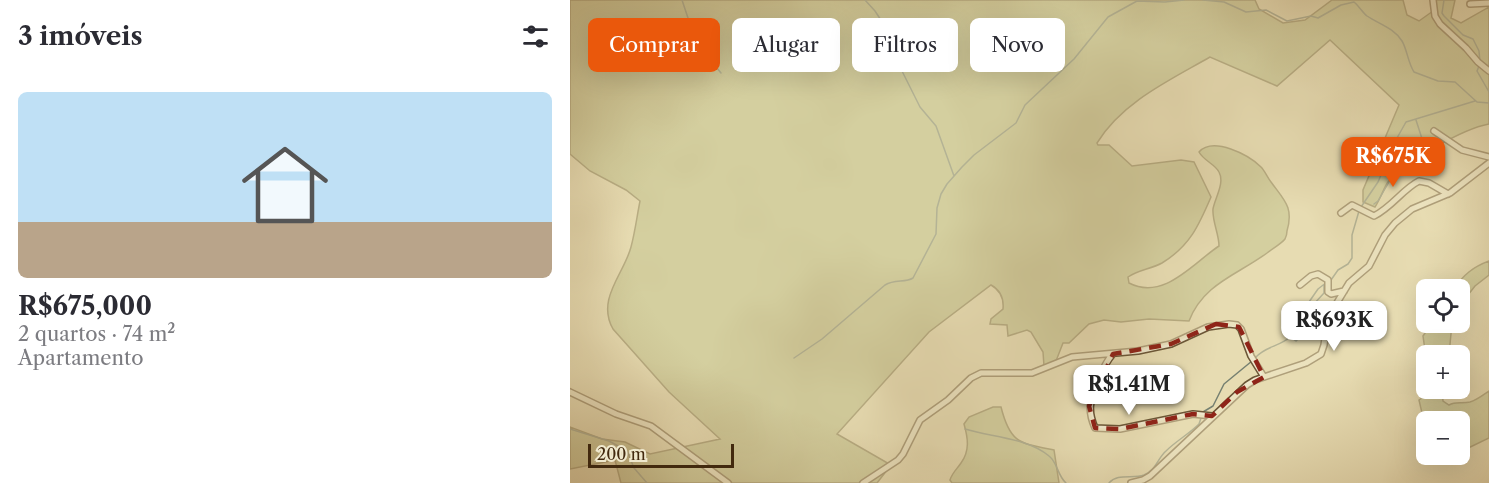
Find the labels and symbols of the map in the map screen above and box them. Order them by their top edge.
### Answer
pin: R$675K [1344,137,1442,188]
pin: R$693K [1285,301,1383,352]
pin: R$1.41M [1074,365,1184,416]
scale bar [588,441,734,468]

